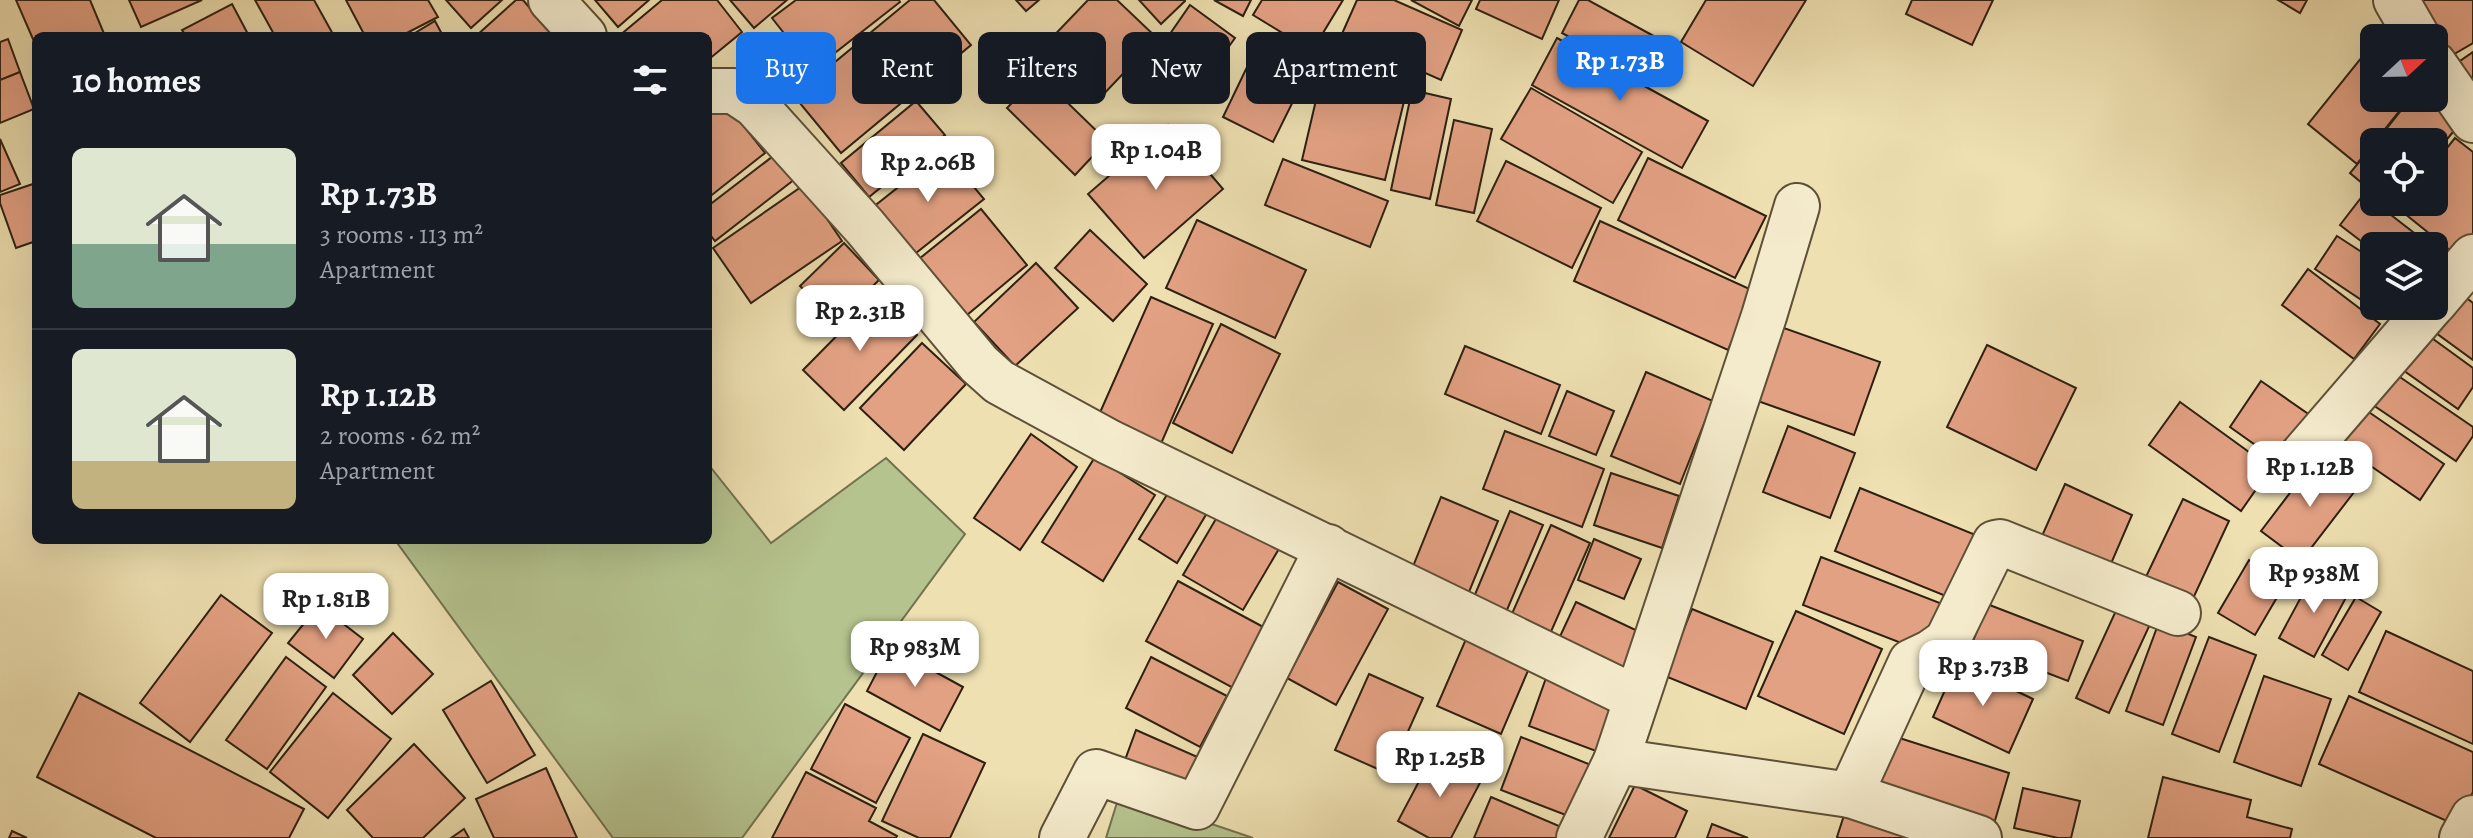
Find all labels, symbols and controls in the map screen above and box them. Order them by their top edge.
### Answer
north arrow [2360,24,2448,112]
map controls [2360,24,2448,320]
chip: Buy [736,32,836,104]
chip: Rent [852,32,962,104]
chip: Filters [978,32,1106,104]
chip: New [1122,32,1230,104]
chip: Apartment [1246,32,1426,104]
pin: Rp 1.73B [1537,35,1703,103]
text: Rp 1.73B [1575,43,1665,78]
text: 10 homes [72,57,201,104]
icon: filters [628,58,672,102]
pin: Rp 1.04B [1073,124,1239,192]
button: locate [2360,128,2448,216]
text: Rp 1.04B [1110,132,1202,167]
pin: Rp 2.06B [845,136,1011,204]
text: Rp 2.06B [880,144,976,179]
text: Rp 1.73B [320,170,437,217]
icon: home [136,180,232,276]
text: 3 rooms · 113 m² [320,217,483,252]
button: layers [2360,232,2448,320]
text: Apartment [320,252,435,287]
pin: Rp 2.31B [777,285,943,353]
text: Rp 2.31B [814,293,906,328]
text: Rp 1.12B [320,371,437,418]
icon: home [136,381,232,477]
text: 2 rooms · 62 m² [320,418,480,453]
pin: Rp 1.12B [2227,441,2393,509]
text: Rp 1.12B [2265,449,2355,484]
text: Apartment [320,453,435,488]
pin: Rp 938M [2240,547,2388,615]
text: Rp 938M [2268,555,2360,590]
pin: Rp 1.81B [243,573,409,641]
text: Rp 1.81B [281,581,371,616]
pin: Rp 983M [841,621,989,689]
text: Rp 983M [869,629,961,664]
pin: Rp 3.73B [1900,640,2066,708]
text: Rp 3.73B [1937,648,2029,683]
pin: Rp 1.25B [1357,731,1523,799]
text: Rp 1.25B [1394,739,1486,774]

